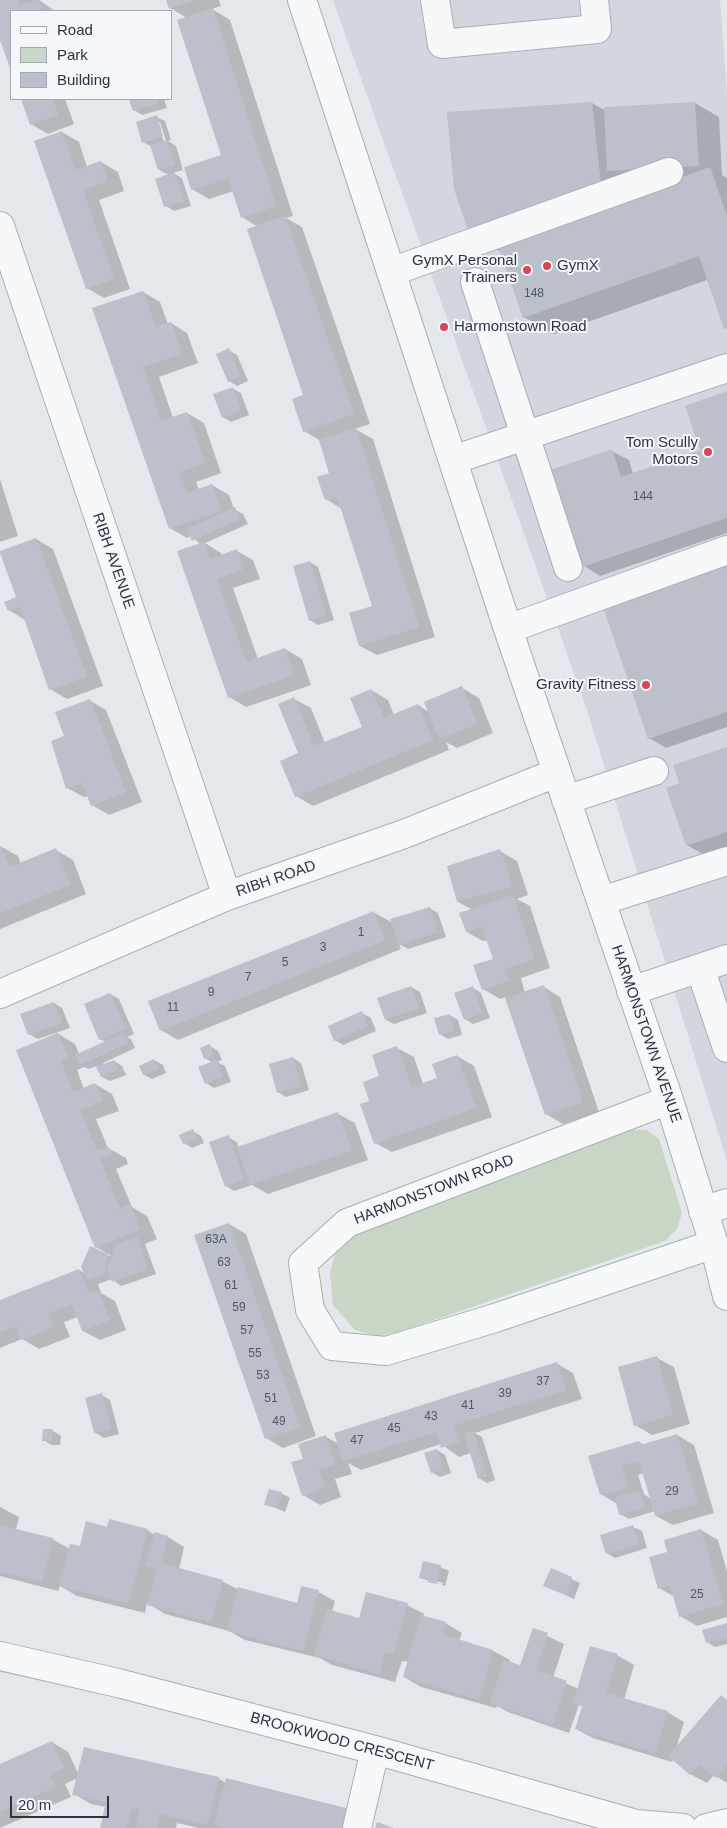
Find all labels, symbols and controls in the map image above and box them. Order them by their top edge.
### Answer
legend [10,10,172,100]
text: Road [57,21,93,38]
text: Park [57,46,88,63]
text: Building [57,71,110,88]
place label: GymX Personal Trainers [412,252,517,287]
place label: GymX [557,257,599,275]
marker: GymX [541,260,553,272]
marker: GymX Personal Trainers [521,264,533,276]
house number: 148 [524,287,544,301]
place label: Harmonstown Road [454,318,587,336]
marker: Harmonstown Road [438,321,450,333]
place label: Tom Scully Motors [625,434,698,469]
marker: Tom Scully Motors [702,446,714,458]
house number: 144 [633,490,653,504]
street label: RIBH AVENUE [88,511,138,611]
place label: Gravity Fitness [536,676,636,694]
marker: Gravity Fitness [640,679,652,691]
street label: RIBH ROAD [234,857,318,901]
house number: 1 [358,926,364,940]
house number: 3 [320,941,326,955]
street label: HARMONSTOWN AVENUE [607,943,685,1125]
house number: 5 [282,956,288,970]
house number: 7 [245,971,251,985]
house number: 9 [208,986,214,1000]
house number: 11 [167,1001,179,1015]
street label: HARMONSTOWN ROAD [352,1151,516,1229]
house number: 63A [205,1233,227,1247]
house number: 63 [217,1256,231,1270]
house number: 61 [224,1279,238,1293]
house number: 59 [232,1301,246,1315]
house number: 57 [240,1324,254,1338]
house number: 55 [248,1347,262,1361]
house number: 53 [256,1369,270,1383]
house number: 37 [536,1375,550,1389]
house number: 39 [498,1387,512,1401]
house number: 51 [264,1392,278,1406]
house number: 41 [461,1399,475,1413]
house number: 43 [424,1410,438,1424]
house number: 49 [272,1415,286,1429]
house number: 45 [387,1422,401,1436]
house number: 47 [350,1434,364,1448]
house number: 29 [665,1485,679,1499]
house number: 25 [690,1588,704,1602]
street label: BROOKWOOD CRESCENT [248,1709,436,1775]
scale bar [12,1786,111,1818]
text: 20 m [18,1796,51,1813]

